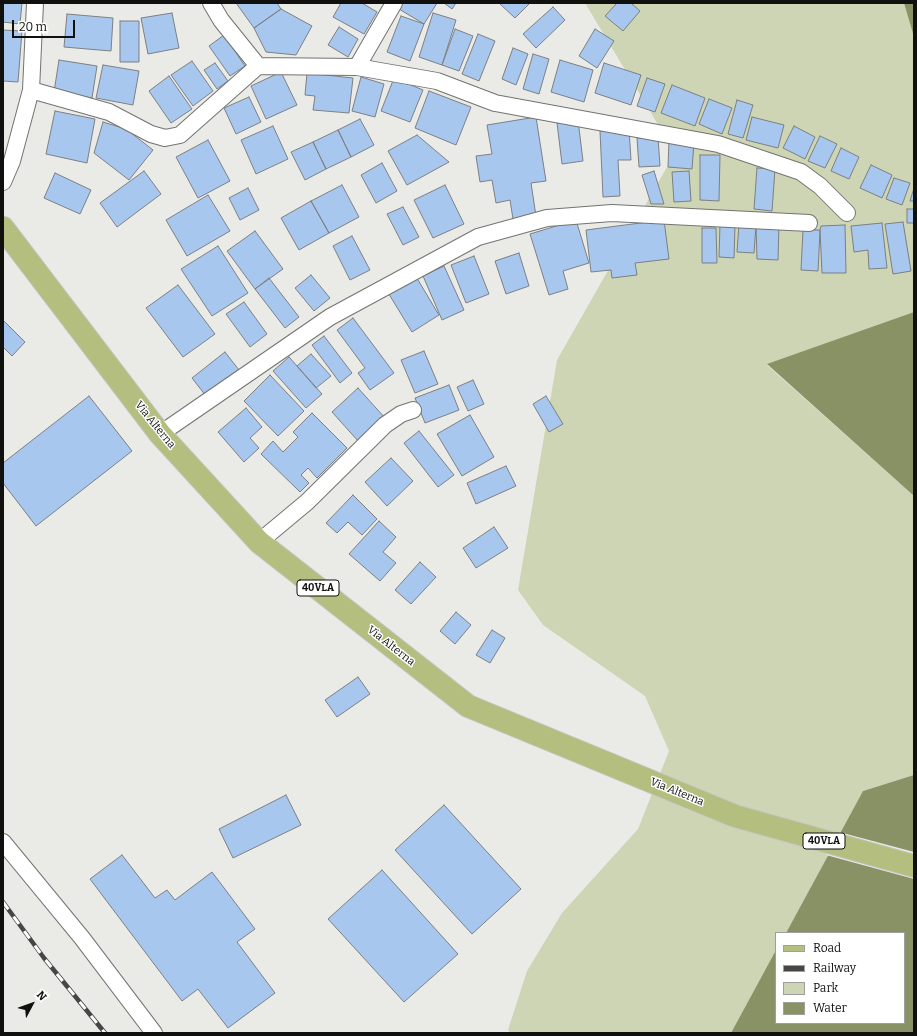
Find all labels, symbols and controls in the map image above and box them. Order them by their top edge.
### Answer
scale bar [14,12,77,38]
text: 20 m [19,20,47,34]
street label: Via Alterna [132,399,178,451]
road number: 40VLA [297,580,339,596]
street label: Via Alterna [365,623,417,669]
street label: Via Alterna [648,775,706,809]
road number: 40VLA [803,833,845,849]
legend [775,932,905,1024]
text: Road [813,941,841,955]
text: Railway [813,961,856,975]
text: Park [813,981,838,995]
north arrow [12,984,52,1024]
text: N [34,988,49,1003]
text: Water [813,1001,847,1015]

